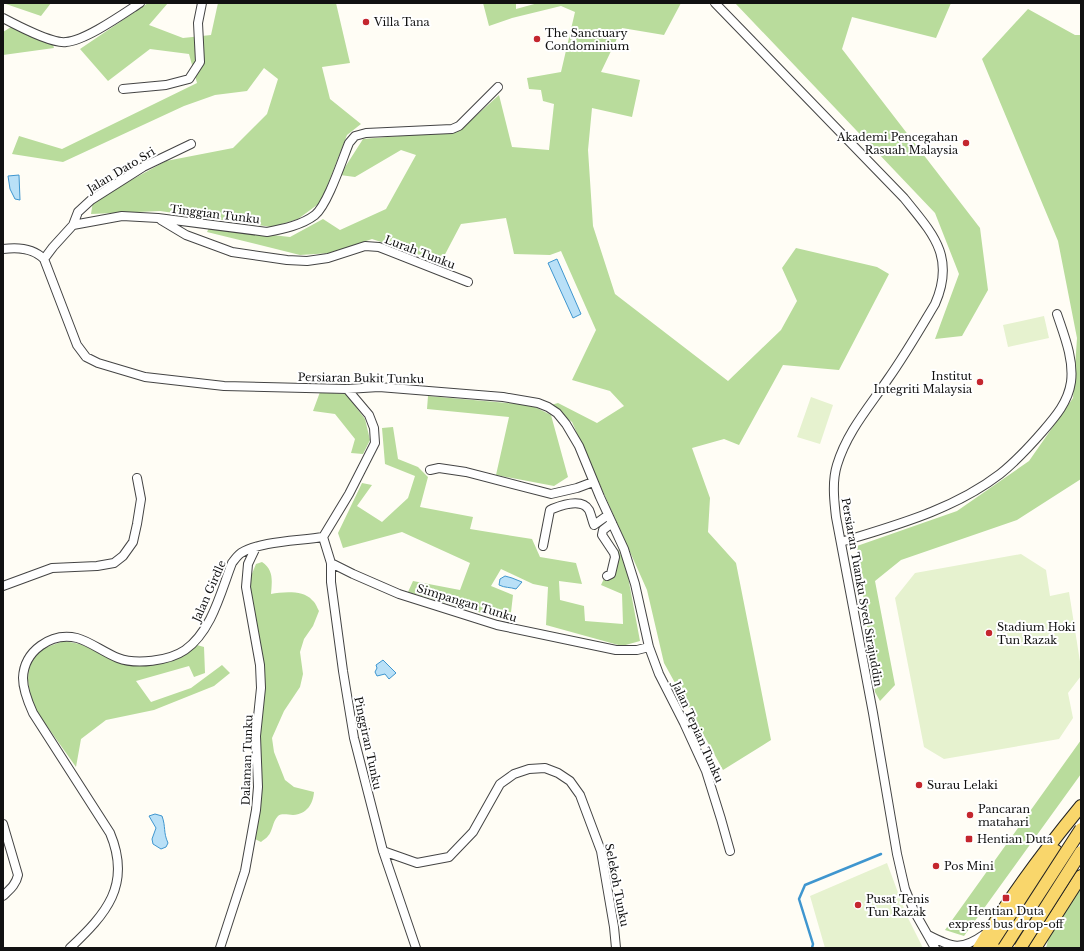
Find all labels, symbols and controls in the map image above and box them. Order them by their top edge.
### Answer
place label: Villa Tana [373,15,431,29]
marker: Villa Tana [361,17,371,27]
place label: The Sanctuary Condominium [545,26,629,53]
marker: The Sanctuary Condominium [532,34,542,44]
place label: Akademi Pencegahan Rasuah Malaysia [836,130,959,157]
marker: Akademi Pencegahan Rasuah Malaysia [961,138,971,148]
street label: Jalan Dato Sri [83,144,158,197]
street label: Tinggian Tunku [169,202,261,227]
street label: Lurah Tunku [383,232,458,272]
place label: Institut Integriti Malaysia [874,369,973,396]
street label: Persiaran Bukit Tunku [298,370,425,386]
marker: Institut Integriti Malaysia [975,377,985,387]
street label: Persiaran Tuanku Syed Sirajuddin [838,496,886,688]
street label: Jalan Girdle [188,558,229,626]
street label: Simpangan Tunku [415,581,519,625]
place label: Stadium Hoki Tun Razak [997,620,1076,647]
marker: Stadium Hoki Tun Razak [984,628,994,638]
street label: Jalan Tepian Tunku [669,677,727,785]
street label: Pinggiran Tunku [351,695,385,791]
street label: Dalaman Tunku [238,714,256,806]
place label: Surau Lelaki [927,778,998,792]
marker: Surau Lelaki [914,780,924,790]
place label: Pancaran matahari [978,802,1030,829]
marker: Pancaran matahari [965,810,975,820]
place label: Hentian Duta [977,832,1054,846]
marker: Hentian Duta [964,834,974,844]
street label: Selekoh Tunku [602,842,632,928]
place label: Pos Mini [944,859,994,873]
marker: Pos Mini [931,861,941,871]
place label: Pusat Tenis Tun Razak [866,892,929,919]
marker: Hentian Duta express bus drop-off [1001,893,1011,903]
marker: Pusat Tenis Tun Razak [853,900,863,910]
place label: Hentian Duta express bus drop-off [948,904,1066,931]

